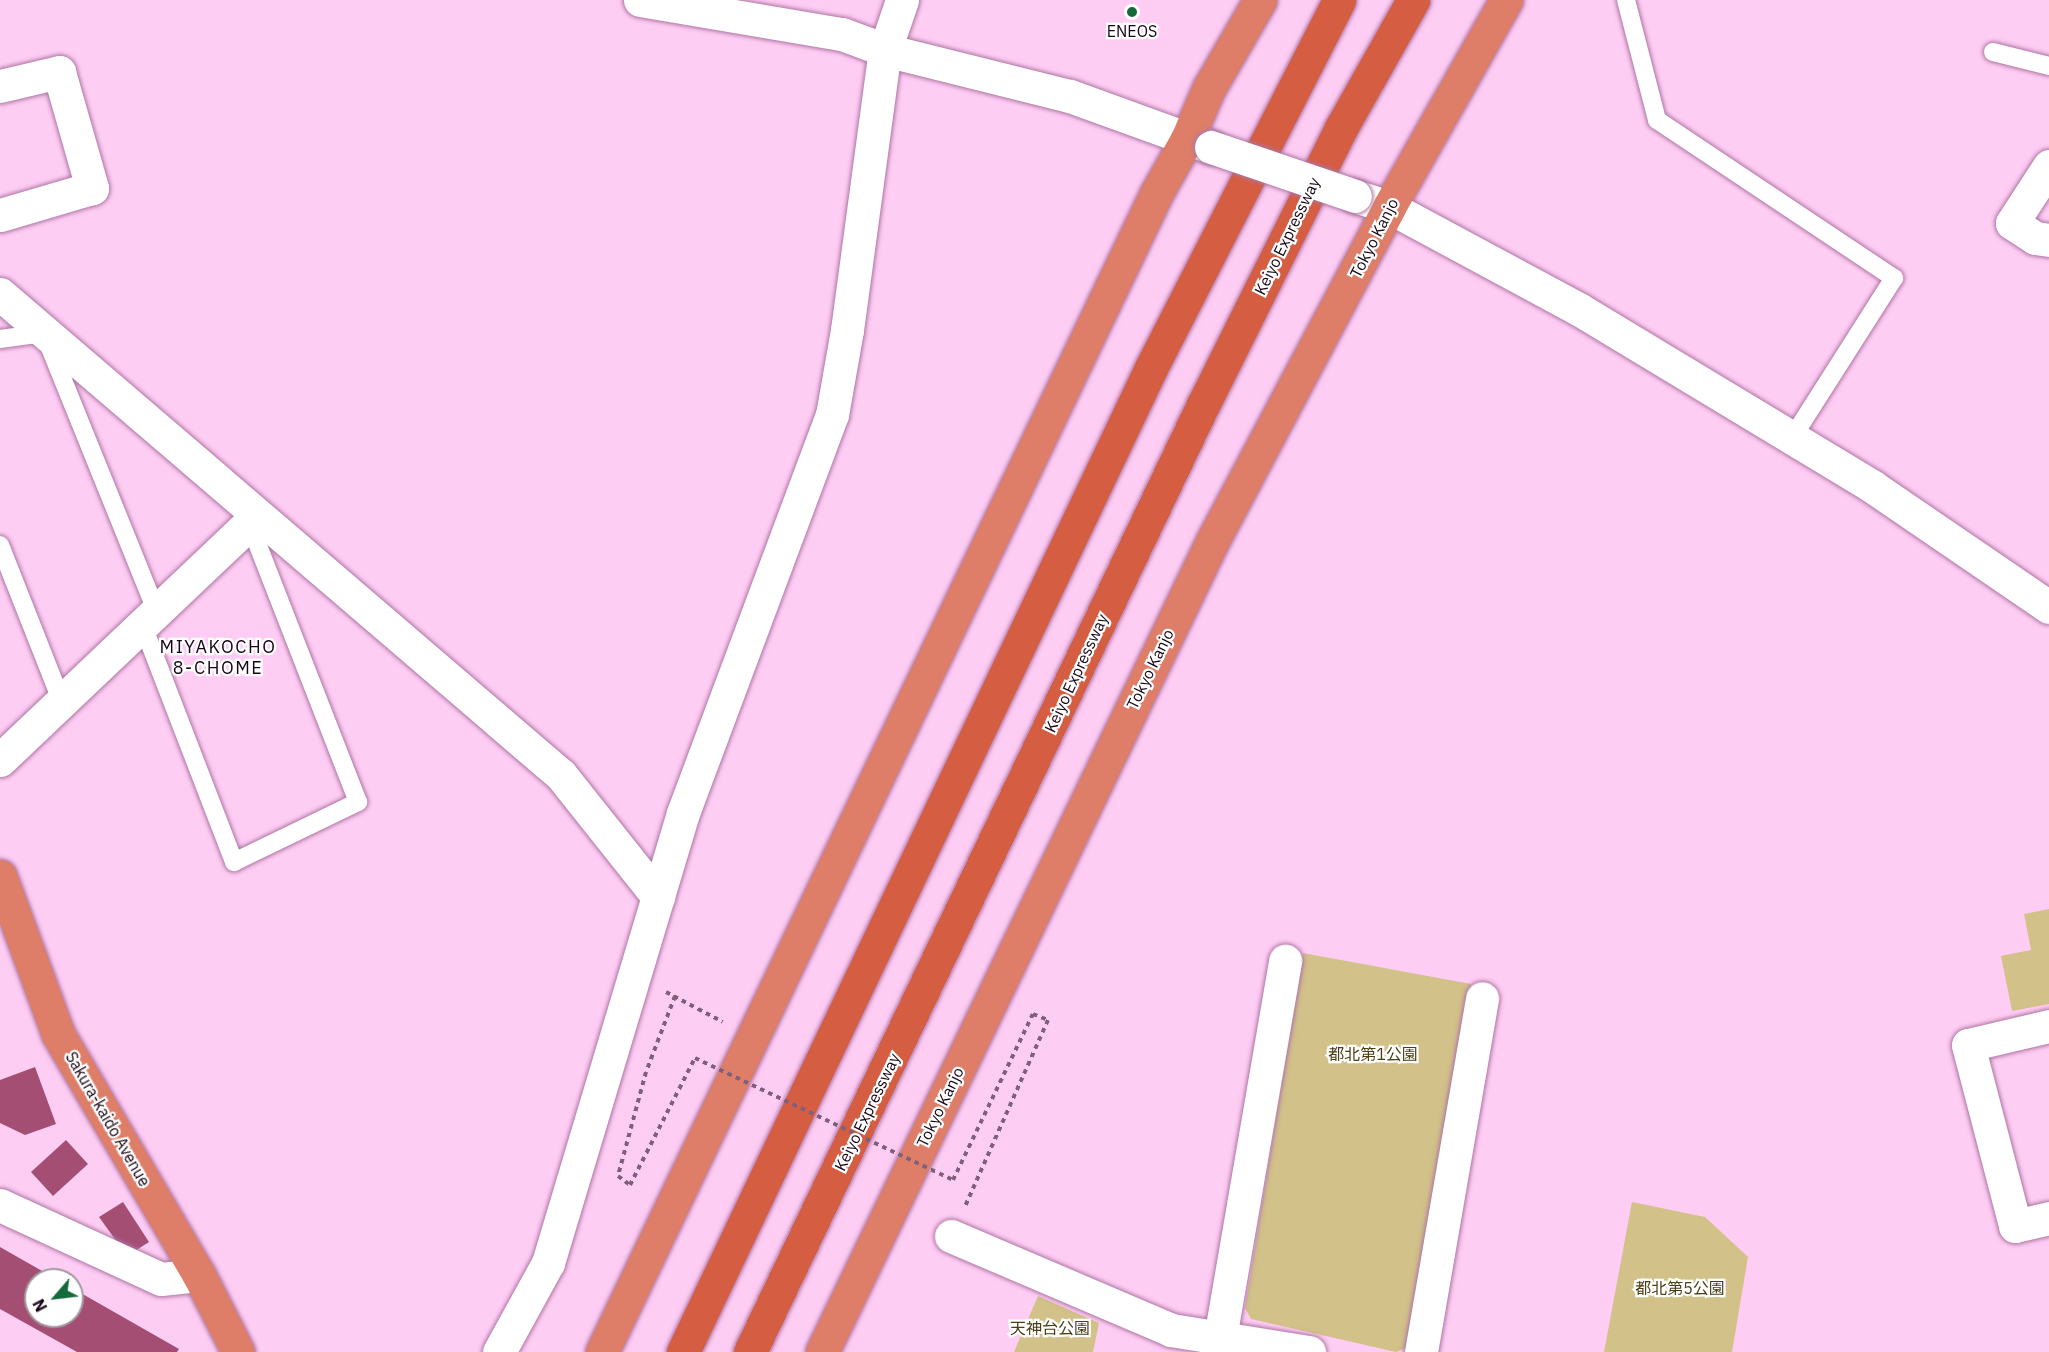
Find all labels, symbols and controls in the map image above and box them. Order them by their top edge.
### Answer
marker: ENEOS [1125,5,1139,19]
place label: ENEOS [1107,21,1157,41]
street label: Keiyo Expressway [1250,174,1324,298]
street label: Tokyo Kanjo [1346,195,1402,281]
street label: Keiyo Expressway [1040,611,1112,735]
street label: Tokyo Kanjo [1122,626,1178,712]
district label: MIYAKOCHO 8-CHOME [160,637,276,680]
park label: 都北第1公園 [1328,1044,1418,1064]
street label: Sakura-kaido Avenue [62,1048,154,1190]
street label: Keiyo Expressway [830,1050,904,1174]
street label: Tokyo Kanjo [912,1064,968,1150]
north arrow [24,1268,84,1328]
park label: 都北第5公園 [1635,1278,1725,1298]
text: N [28,1296,51,1315]
park label: 天神台公園 [1010,1318,1090,1338]

